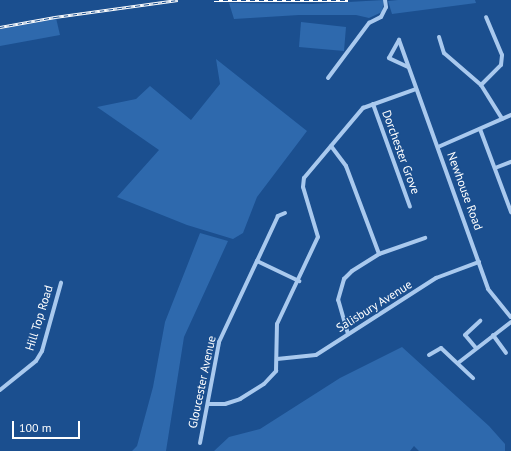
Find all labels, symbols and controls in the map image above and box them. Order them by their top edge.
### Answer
street label: Dorchester Grove [379,108,423,196]
street label: Newhouse Road [444,150,486,232]
street label: Salisbury Avenue [333,277,415,335]
street label: Hill Top Road [22,283,56,353]
street label: Gloucester Avenue [185,334,219,430]
scale bar [14,413,82,439]
text: 100 m [19,420,52,435]

